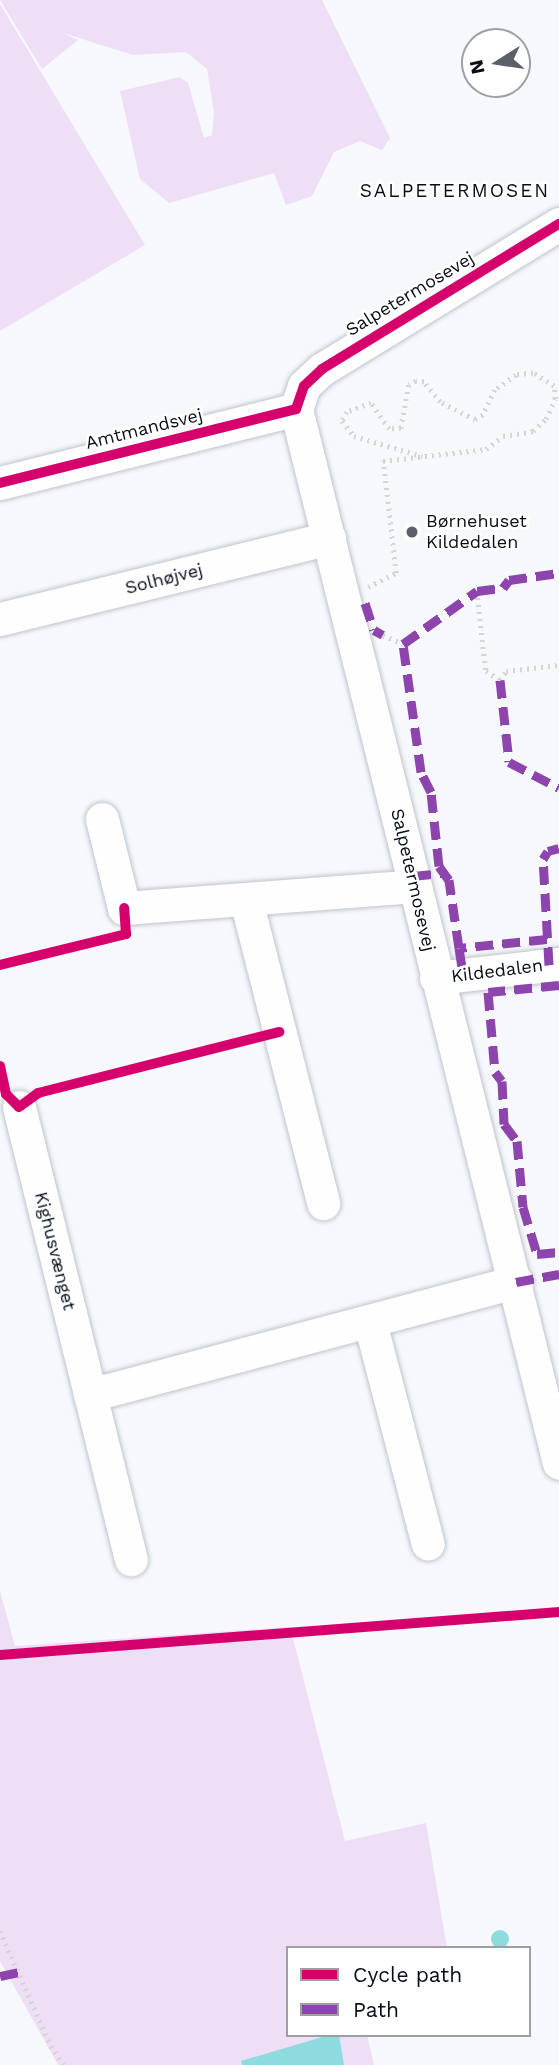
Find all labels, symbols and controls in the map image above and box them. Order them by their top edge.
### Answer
north arrow [461,28,531,98]
text: N [464,58,490,76]
district label: SALPETERMOSEN [361,180,549,202]
street label: Salpetermosevej [342,247,478,341]
street label: Amtmandsvej [83,404,205,454]
place label: Børnehuset Kildedalen [426,511,527,554]
marker: Børnehuset Kildedalen [404,524,420,540]
street label: Solhøjvej [123,559,205,599]
street label: Salpetermosevej [386,807,440,953]
street label: Kildedalen [450,955,544,987]
street label: Kighusvænget [30,1190,80,1312]
legend [286,1946,531,2037]
text: Cycle path [353,1962,462,1987]
text: Path [353,1997,399,2022]

